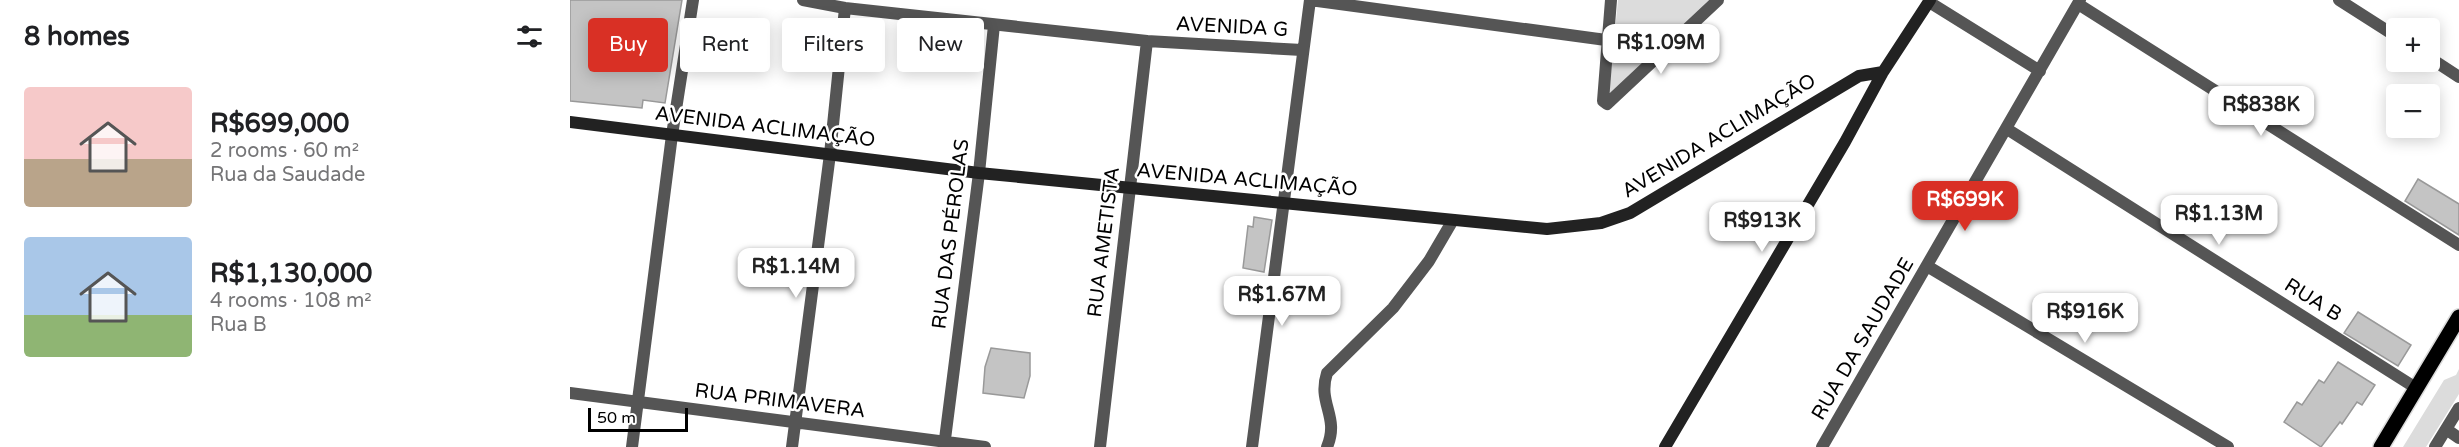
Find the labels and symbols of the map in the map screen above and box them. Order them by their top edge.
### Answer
street label: AVENIDA G [1175,12,1289,42]
pin: R$1.09M [1606,24,1716,75]
street label: AVENIDA ACLIMAÇÃO [1617,68,1820,203]
pin: R$838K [2212,86,2310,137]
street label: AVENIDA ACLIMAÇÃO [653,101,877,152]
street label: RUA DAS PÉROLAS [926,137,975,330]
street label: AVENIDA ACLIMAÇÃO [1135,157,1359,202]
street label: RUA AMETISTA [1083,165,1125,319]
pin: R$699K [1916,181,2014,232]
pin: R$1.13M [2164,195,2274,246]
pin: R$913K [1713,202,1811,253]
pin: R$1.14M [741,248,851,299]
street label: RUA DA SAUDADE [1807,254,1919,424]
street label: RUA B [2280,273,2346,327]
pin: R$1.67M [1227,276,1337,327]
pin: R$916K [2036,293,2134,344]
street label: RUA PRIMAVERA [693,379,867,423]
scale bar [588,405,688,432]

